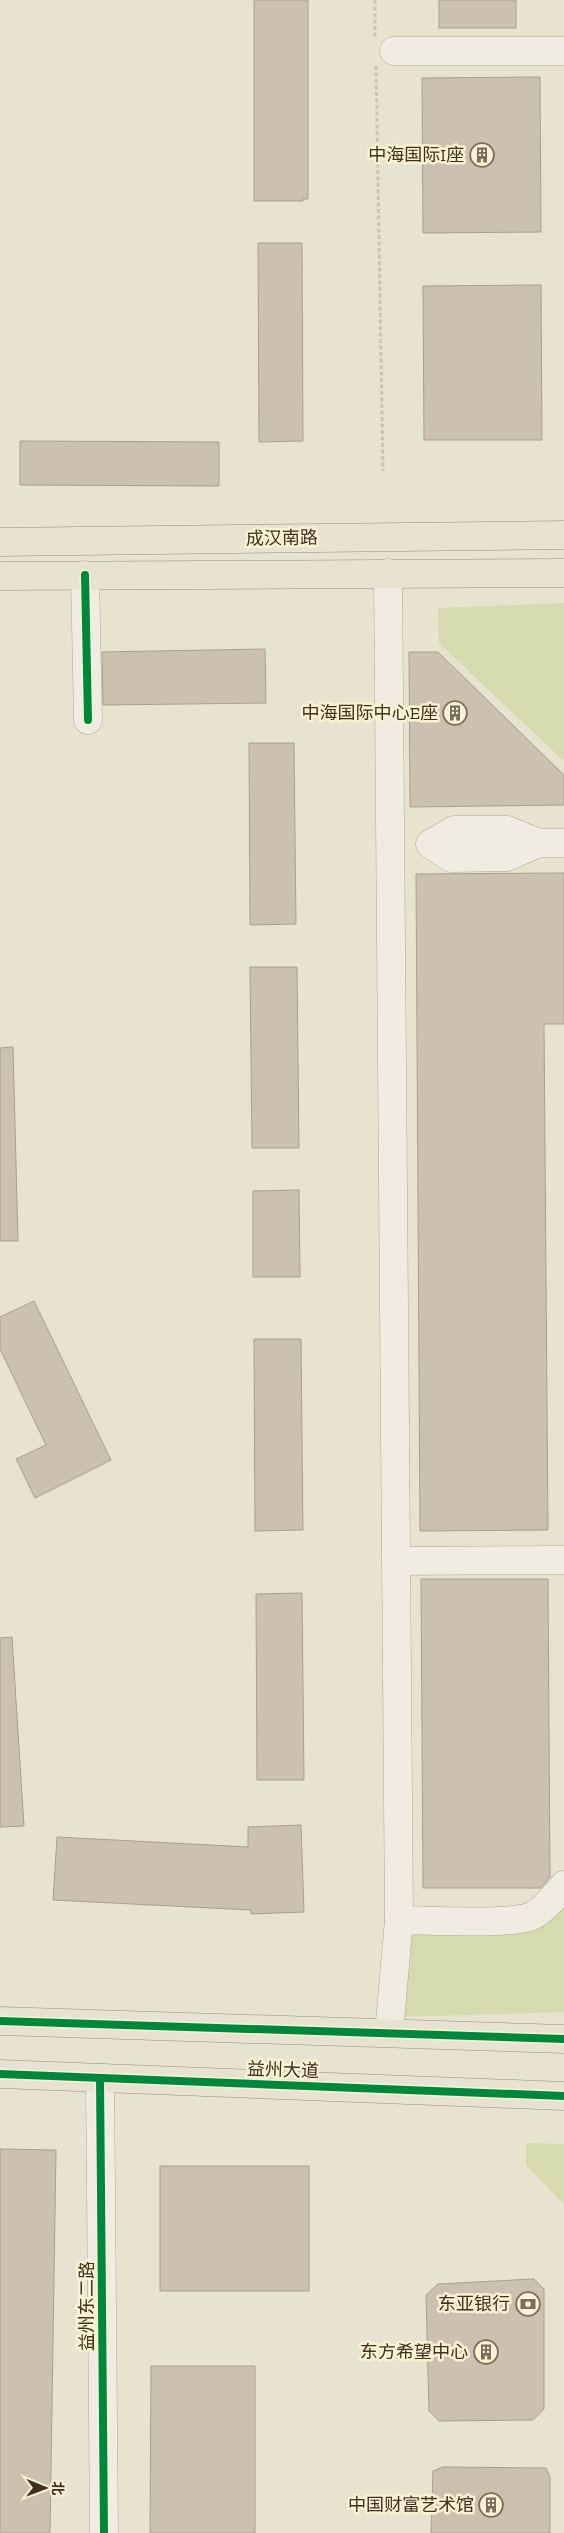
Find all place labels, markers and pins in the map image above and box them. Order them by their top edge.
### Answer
building icon: 中海国际I座 [469,142,495,168]
place label: 中海国际I座 [368,144,464,166]
building icon: 中海国际中心E座 [442,700,468,726]
place label: 中海国际中心E座 [301,702,438,724]
bank icon: 东亚银行 [515,2291,541,2317]
place label: 东亚银行 [438,2293,510,2315]
building icon: 东方希望中心 [473,2339,499,2365]
place label: 东方希望中心 [360,2341,468,2363]
building icon: 中国财富艺术馆 [478,2492,504,2518]
place label: 中国财富艺术馆 [348,2494,474,2516]

